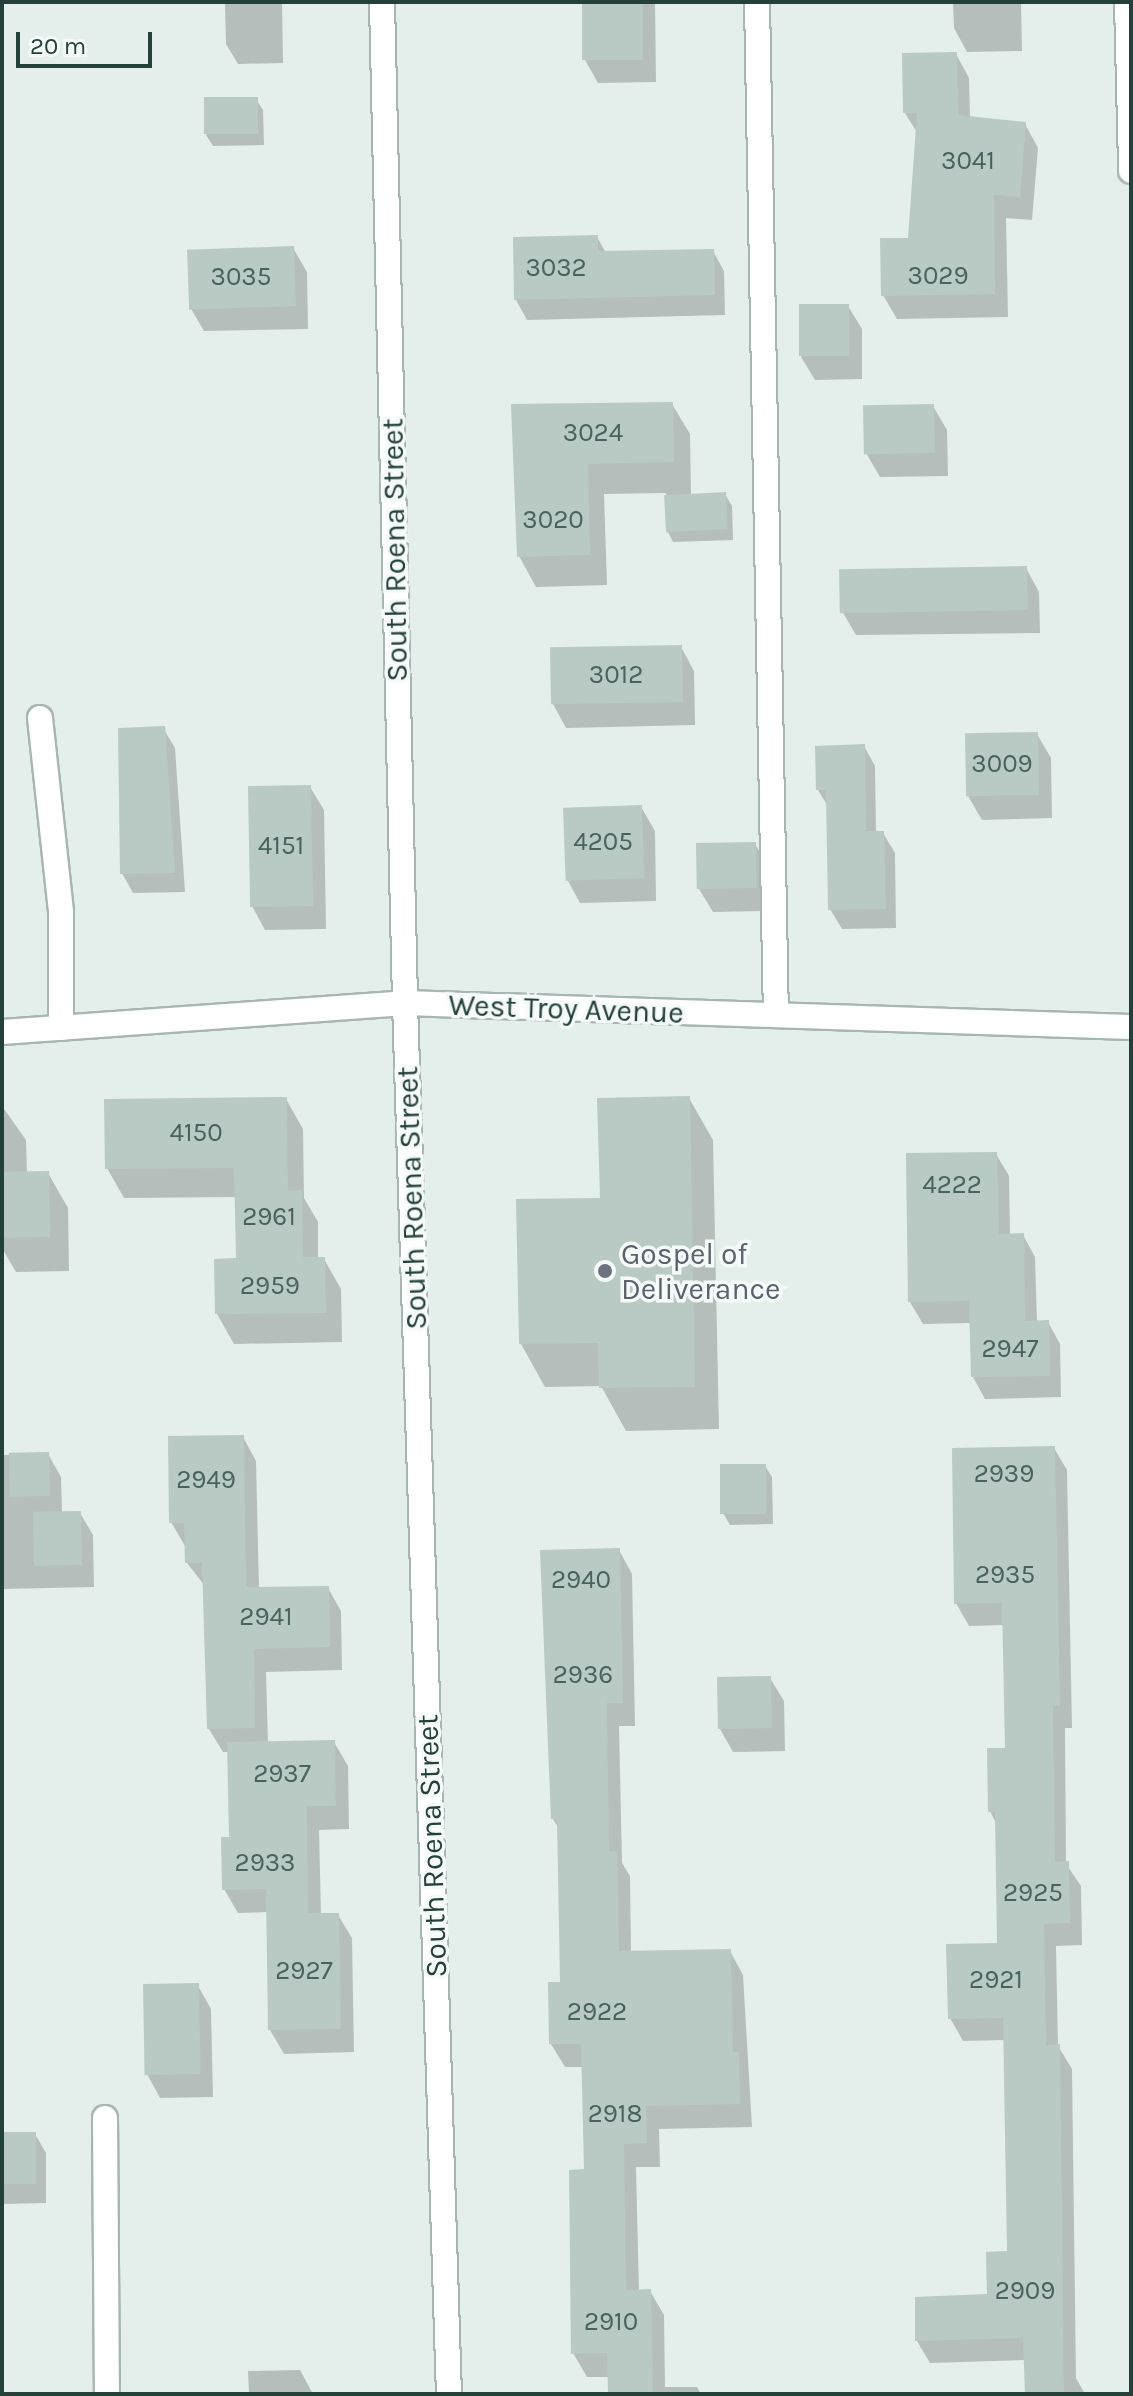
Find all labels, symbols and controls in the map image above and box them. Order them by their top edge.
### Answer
scale bar [20,16,156,66]
text: 20 m [30,32,86,60]
house number: 3041 [941,145,995,177]
house number: 3032 [525,252,587,284]
house number: 3029 [908,260,968,292]
house number: 3035 [211,261,271,293]
house number: 3024 [563,417,623,449]
street label: South Roena Street [375,418,415,682]
house number: 3020 [522,504,584,536]
house number: 3012 [589,659,643,691]
house number: 3009 [971,748,1033,780]
house number: 4205 [573,826,633,858]
house number: 4151 [258,830,304,862]
street label: West Troy Avenue [448,987,684,1031]
street label: South Roena Street [389,1066,435,1330]
house number: 4150 [169,1117,223,1149]
house number: 4222 [922,1169,982,1201]
house number: 2961 [242,1201,296,1233]
place label: Gospel of Deliverance [621,1236,780,1306]
marker: Gospel of Deliverance [596,1262,614,1280]
house number: 2959 [240,1270,300,1302]
house number: 2947 [982,1333,1038,1365]
house number: 2939 [974,1458,1034,1490]
house number: 2949 [176,1464,236,1496]
house number: 2935 [975,1559,1035,1591]
house number: 2940 [551,1564,611,1596]
house number: 2941 [239,1601,293,1633]
house number: 2936 [553,1659,613,1691]
street label: South Roena Street [409,1714,455,1978]
house number: 2937 [253,1758,311,1790]
house number: 2933 [235,1847,295,1879]
house number: 2925 [1003,1877,1063,1909]
house number: 2927 [275,1955,333,1987]
house number: 2921 [969,1964,1023,1996]
house number: 2922 [567,1996,627,2028]
house number: 2918 [588,2098,642,2130]
house number: 2909 [995,2275,1055,2307]
house number: 2910 [584,2306,638,2338]

